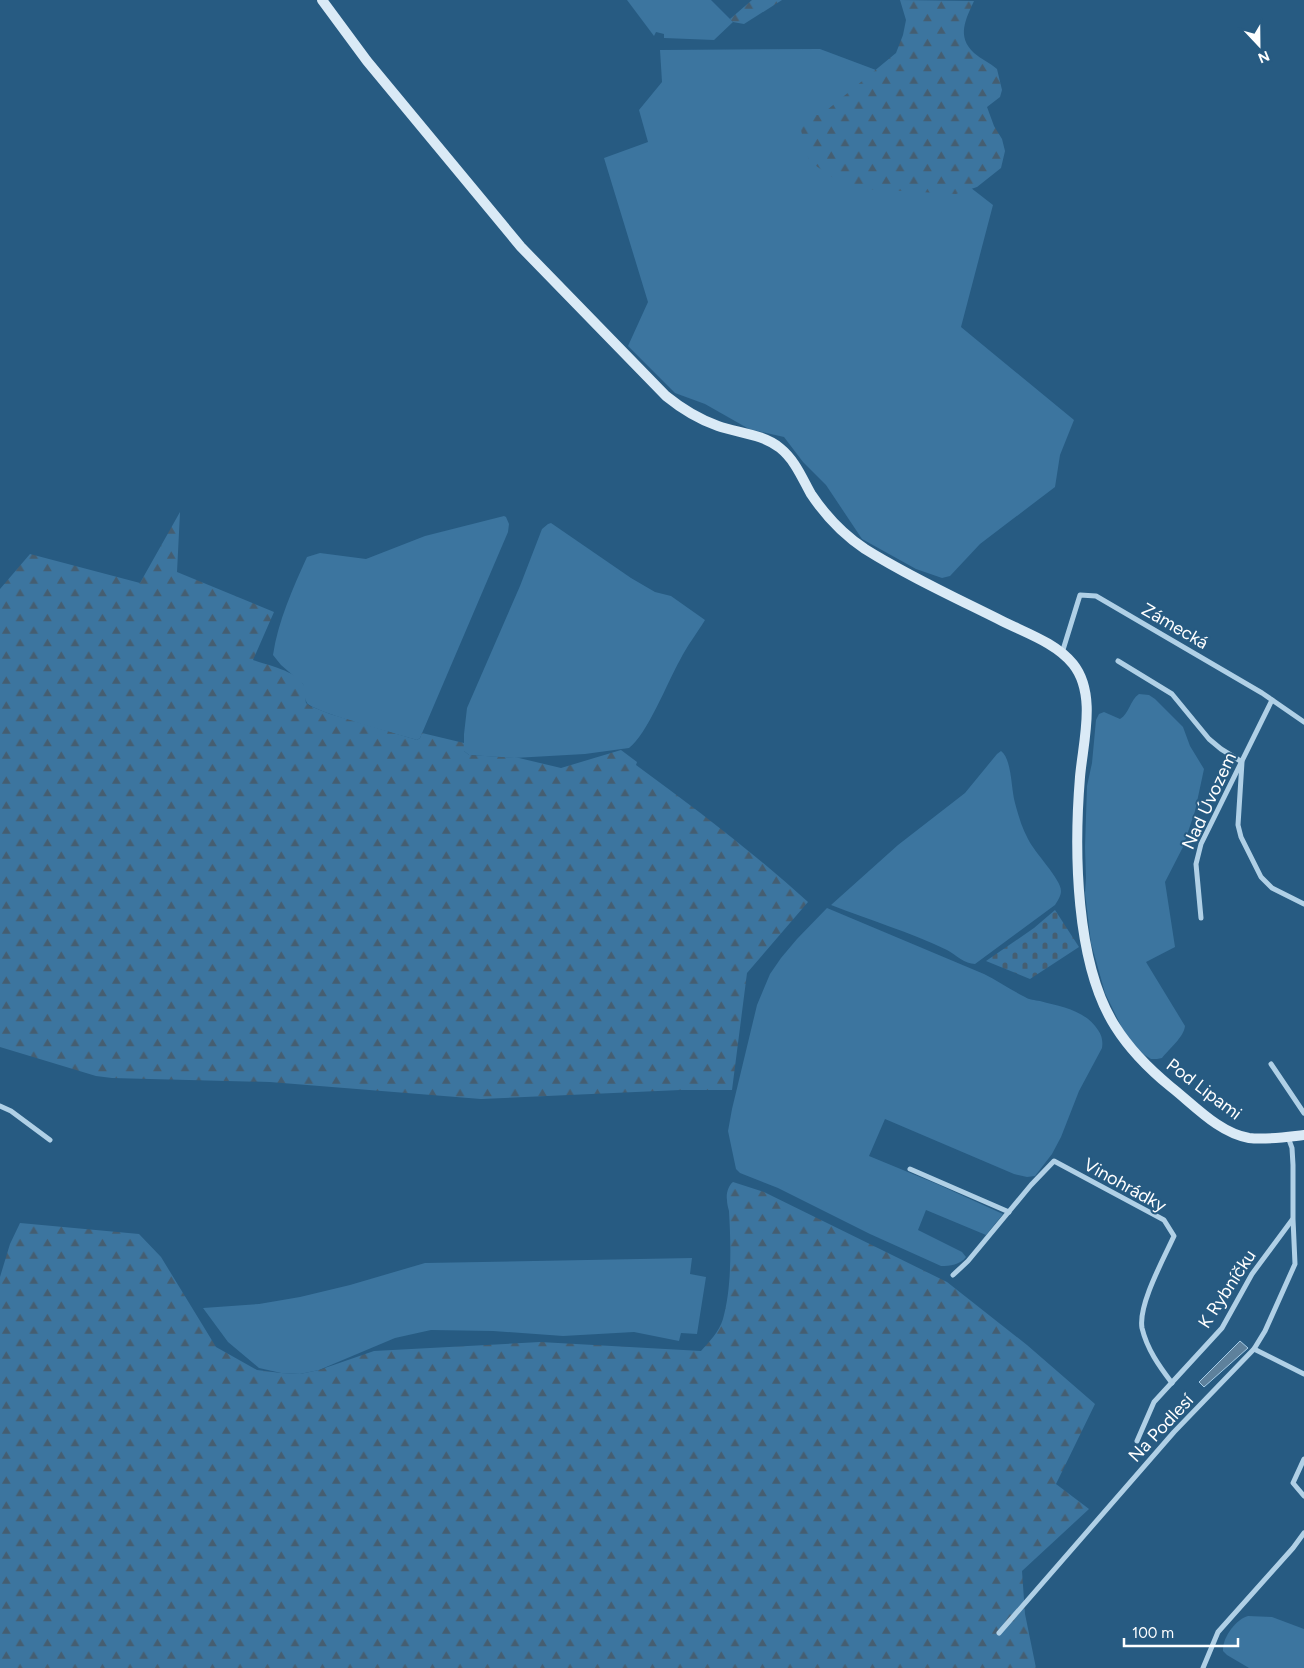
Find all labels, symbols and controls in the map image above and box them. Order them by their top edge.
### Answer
north arrow [1234,20,1284,70]
text: N [1255,47,1272,66]
street label: Zámecká [1138,598,1212,654]
street label: Nad Úvozem [1177,749,1241,853]
street label: Pod Lipami [1162,1054,1246,1124]
street label: Vinohrádky [1080,1153,1171,1217]
street label: K Rybníčku [1193,1246,1261,1332]
street label: Na Podlesí [1124,1389,1199,1467]
scale bar [1124,1616,1238,1648]
text: 100 m [1132,1624,1174,1642]

